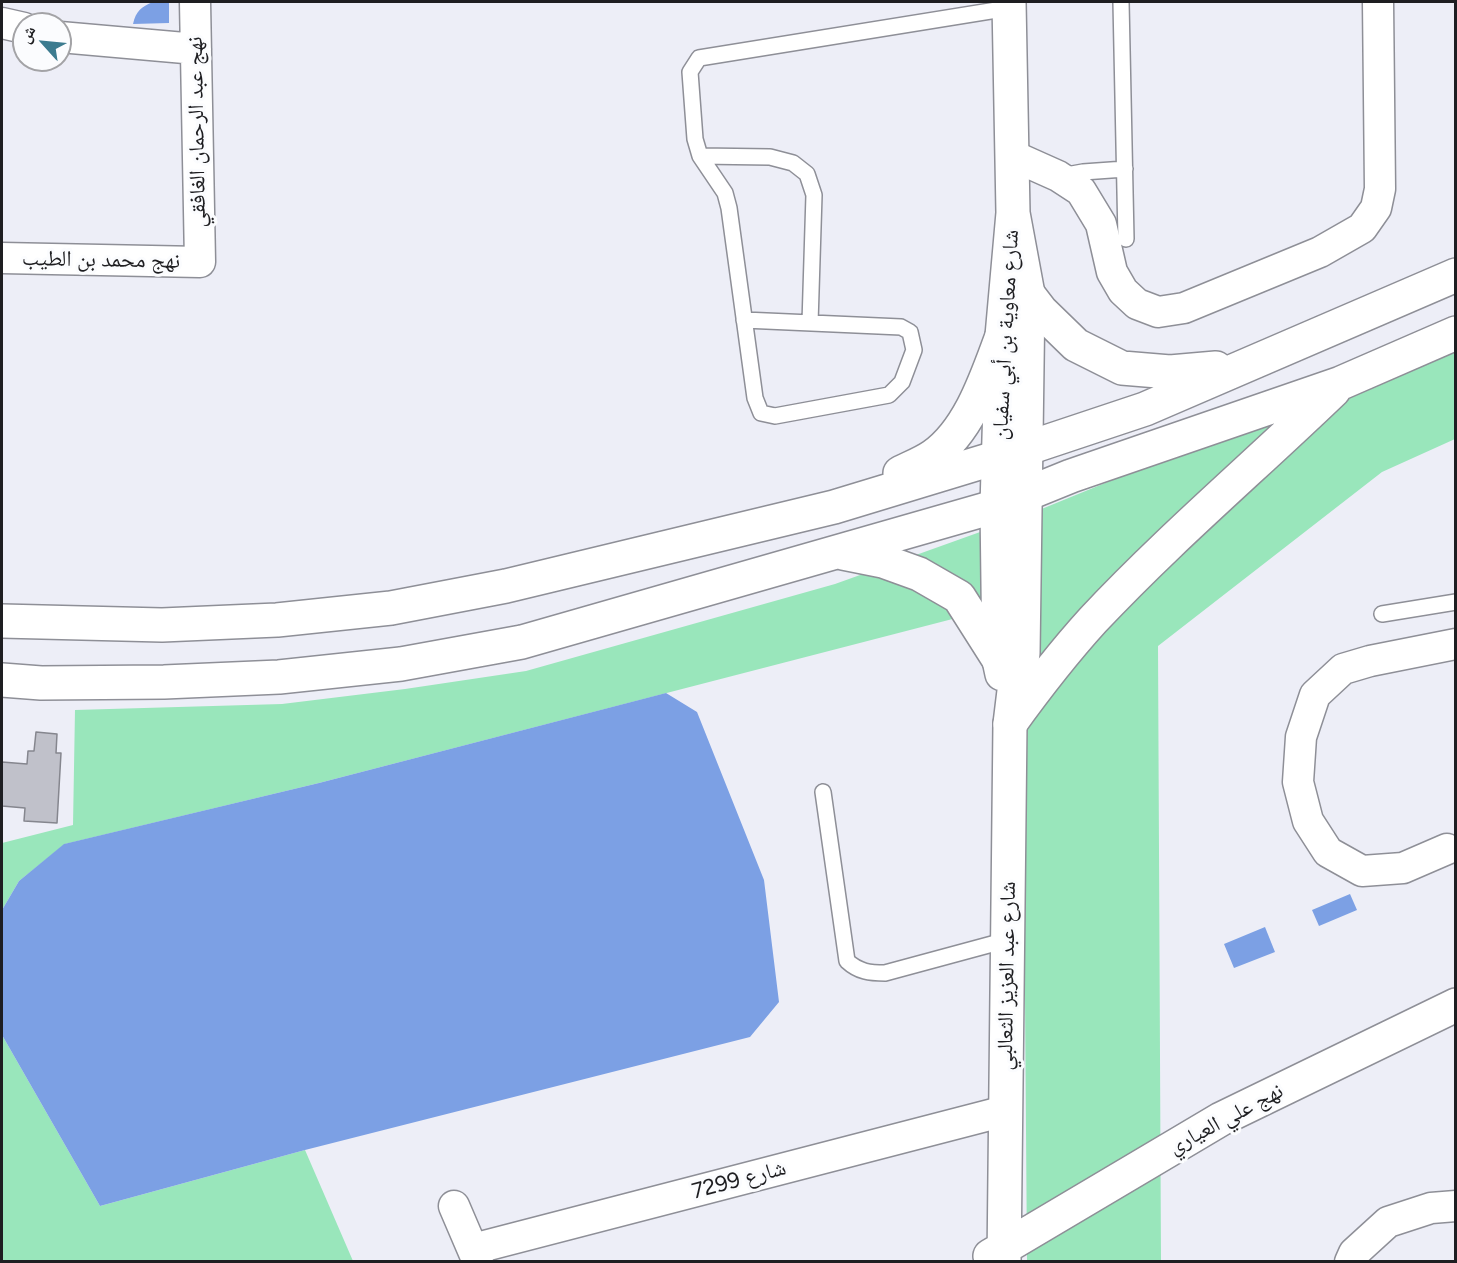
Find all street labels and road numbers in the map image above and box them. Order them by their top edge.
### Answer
street label: نهج عبد الرحمان الغافقي [182,36,212,228]
street label: شارع معاوية بن أبي سفيان [987,229,1025,441]
street label: نهج محمد بن الطيب [22,245,180,275]
street label: شارع عبد العزيز الثعالبي [992,881,1022,1071]
street label: نهج علي العياري [1164,1078,1288,1160]
street label: شارع 7299 [689,1155,789,1205]

